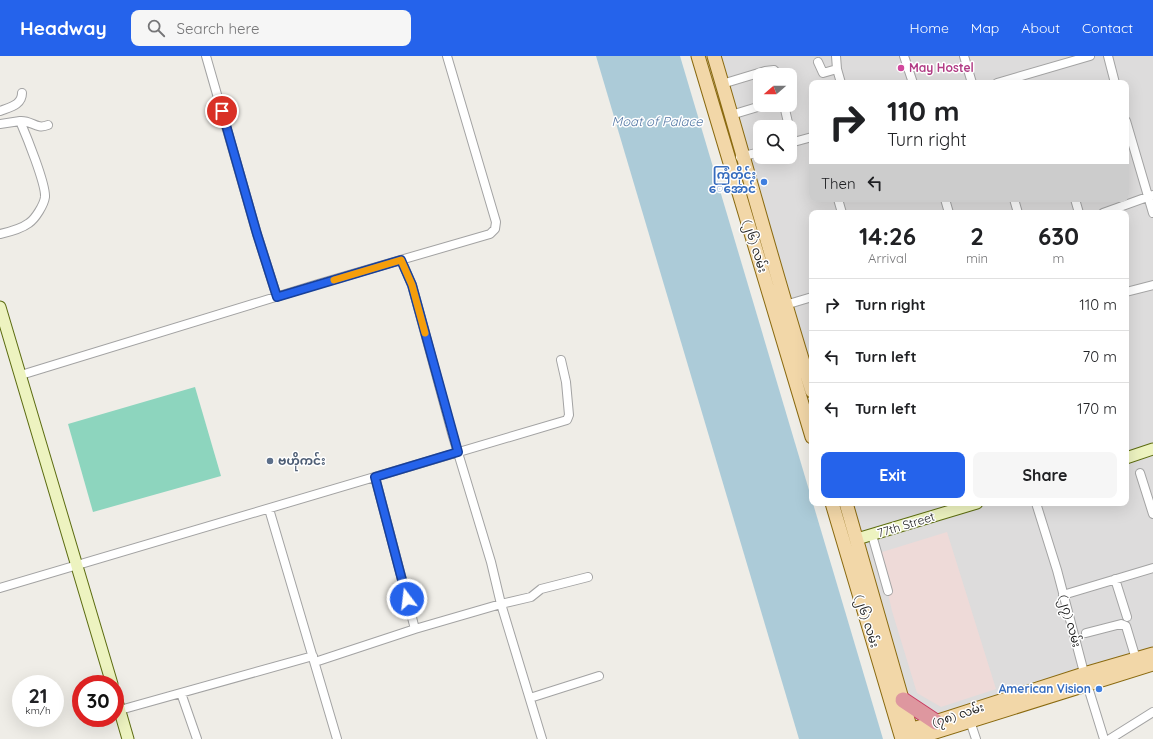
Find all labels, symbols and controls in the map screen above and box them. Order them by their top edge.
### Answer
search box [131,10,411,46]
text: Headway [20,16,107,40]
icon: search [145,17,167,39]
text: Search here [177,19,259,38]
text: Home [910,19,949,37]
text: Map [971,19,999,37]
text: About [1021,19,1060,37]
text: Contact [1082,19,1133,37]
place label: May Hostel [909,60,974,75]
marker: May Hostel [896,63,906,73]
north arrow [753,68,797,112]
map controls [753,68,797,164]
text: 110 m [887,93,960,128]
pin [205,94,239,128]
icon: right [821,96,873,148]
icon: arrive [211,100,233,122]
water label: Moat of Palace [611,113,703,129]
button: search [753,120,797,164]
text: Turn right [887,128,967,151]
place label: ကြံတိုင်း‌ ‌ေအောင် [709,165,756,196]
icon: left [864,172,886,194]
text: Then [821,174,856,193]
marker: ကြံတိုင်း‌ ‌ေအောင် [759,177,769,187]
street label: (၂၆) လမ်း [737,217,772,275]
text: 14:26 [859,221,916,251]
text: 2 [970,221,984,251]
text: 630 [1038,221,1079,251]
text: Arrival [868,250,907,266]
text: min [966,250,988,266]
text: m [1053,250,1064,266]
icon: right [821,294,843,316]
text: Turn right [855,295,926,314]
text: 110 m [1079,295,1117,314]
icon: left [821,346,843,368]
text: Turn left [855,347,917,366]
text: 70 m [1083,347,1117,366]
icon: left [821,398,843,420]
text: Turn left [855,399,917,418]
text: 170 m [1077,399,1117,418]
place label: ဗဟိုကင်း [278,451,326,472]
button: Exit [821,452,965,498]
button: Share [973,452,1117,498]
marker: ဗဟိုကင်း [265,456,275,466]
street label: 77th Street [875,509,936,540]
position arrow [386,578,428,620]
street label: (၂၆) လမ်း [849,592,884,650]
street label: (၂၇) လမ်း [1053,593,1086,650]
speed limit sign: 30 [72,675,124,727]
place label: American Vision [999,681,1091,696]
text: 21 [28,683,48,708]
marker: American Vision [1094,684,1104,694]
street label: (၇၈) လမ်း [930,698,987,733]
text: km/h [25,704,51,717]

